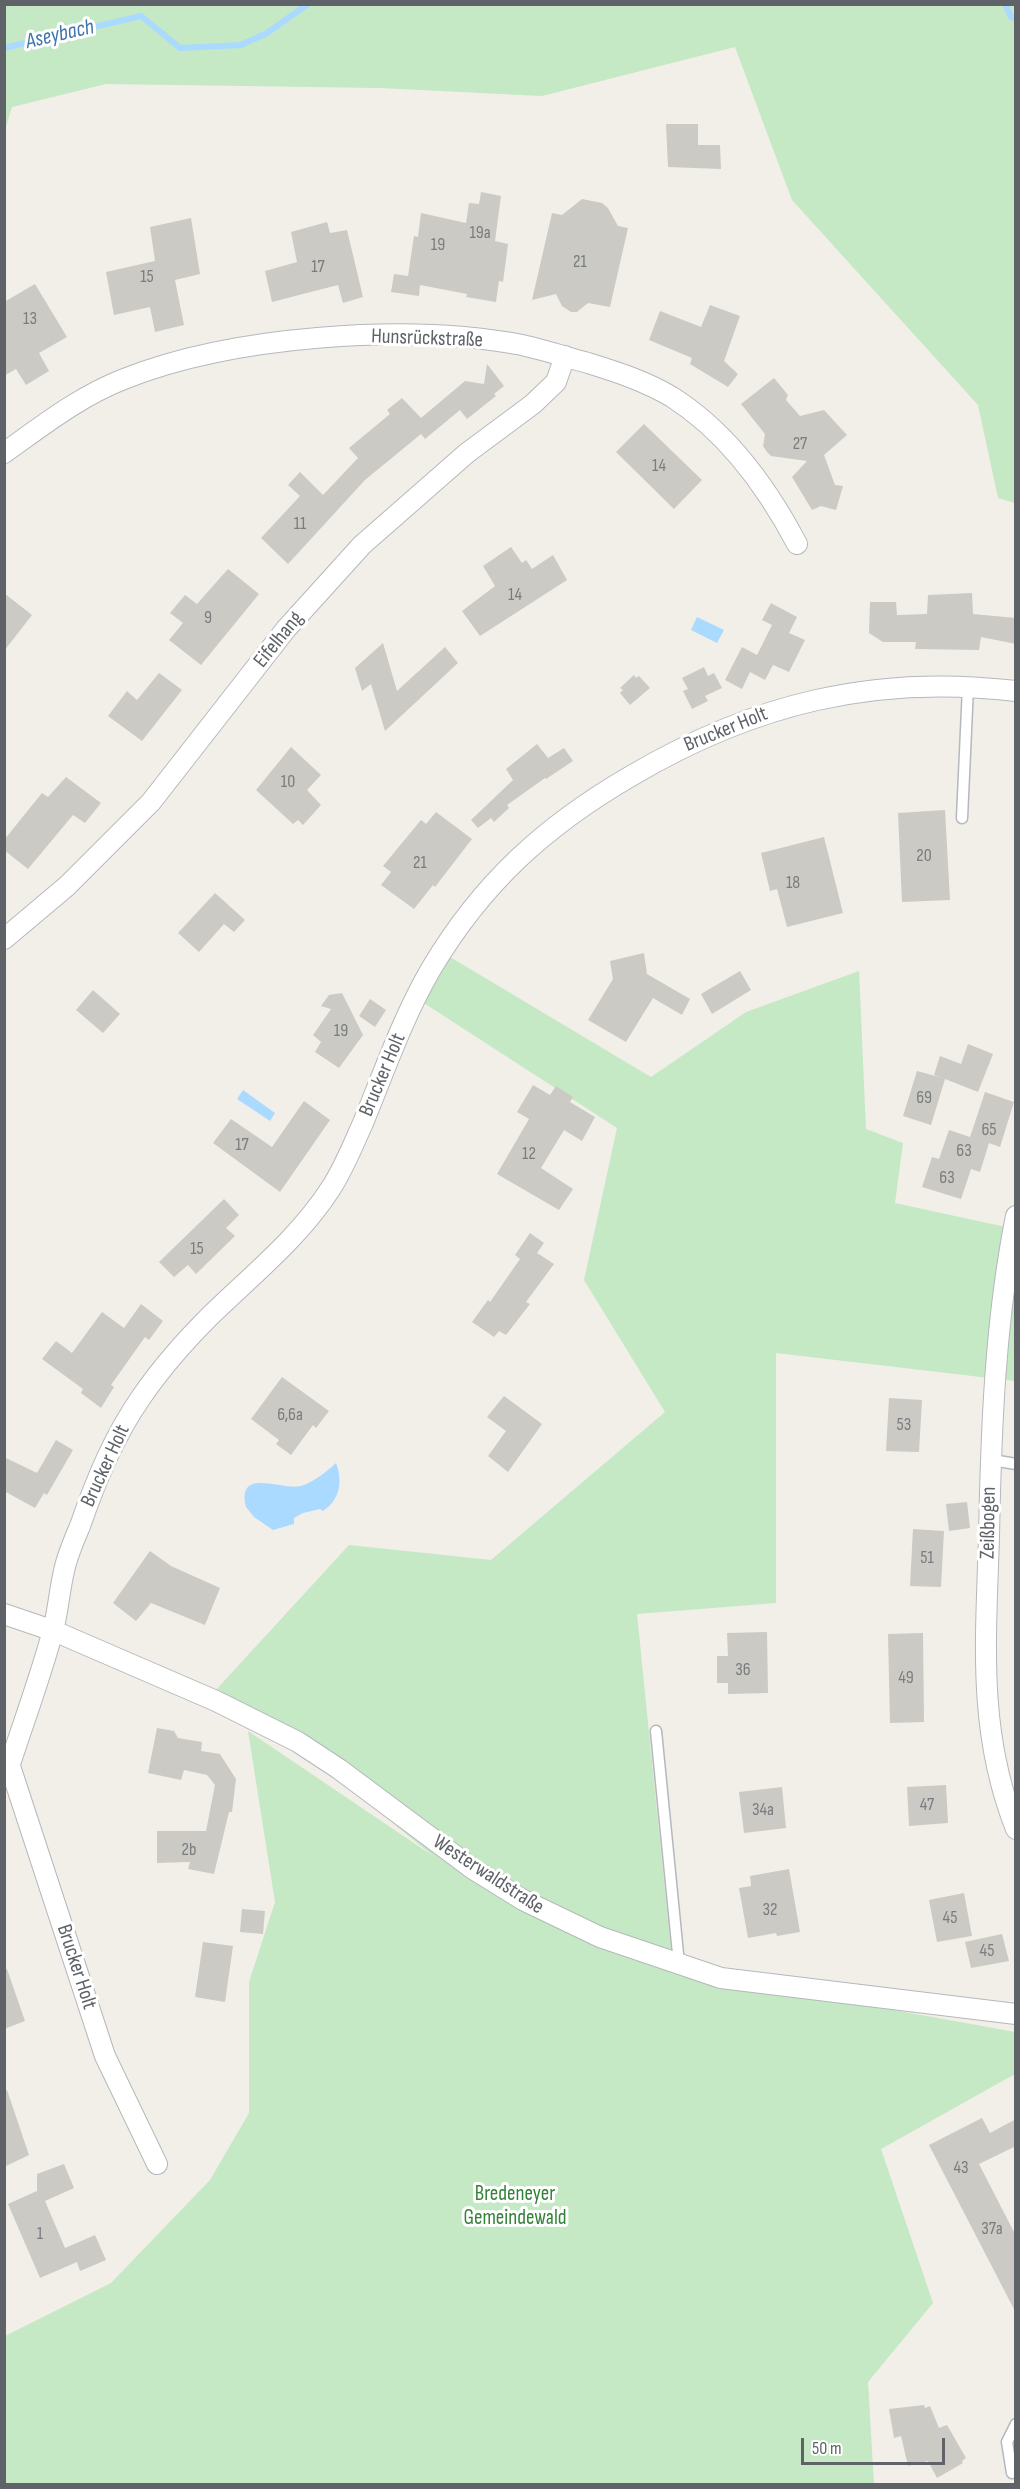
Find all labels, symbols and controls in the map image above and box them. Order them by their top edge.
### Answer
water label: Aseybach [23,14,97,56]
house number: 19a [469,222,491,244]
house number: 19 [431,234,445,256]
house number: 21 [573,251,587,273]
house number: 17 [311,256,325,278]
house number: 15 [140,266,154,288]
house number: 13 [23,308,37,330]
street label: Hunsrückstraße [371,324,483,354]
house number: 27 [793,433,807,455]
house number: 14 [652,455,666,477]
house number: 11 [294,513,306,535]
house number: 14 [508,584,522,606]
house number: 9 [204,607,212,629]
street label: Eifelhang [249,607,309,673]
street label: Brucker Holt [681,702,771,758]
house number: 10 [281,771,295,793]
house number: 20 [916,845,932,867]
house number: 21 [413,852,427,874]
house number: 18 [786,872,800,894]
house number: 19 [334,1020,348,1042]
street label: Brucker Holt [354,1030,412,1120]
house number: 69 [916,1087,932,1109]
house number: 65 [981,1119,997,1141]
house number: 17 [235,1134,249,1156]
house number: 63 [956,1140,972,1162]
house number: 12 [522,1143,536,1165]
house number: 63 [939,1167,955,1189]
house number: 15 [190,1238,204,1260]
house number: 6,6a [277,1404,303,1426]
house number: 53 [897,1414,911,1436]
street label: Brucker Holt [76,1421,136,1511]
street label: Zeißbogen [976,1487,1002,1559]
house number: 51 [920,1547,934,1569]
house number: 36 [735,1659,751,1681]
house number: 49 [898,1667,914,1689]
house number: 47 [920,1794,934,1816]
house number: 34a [752,1799,774,1821]
street label: Westerwaldstraße [428,1830,548,1920]
house number: 2b [182,1839,196,1861]
house number: 32 [763,1899,777,1921]
house number: 45 [943,1907,957,1929]
street label: Brucker Holt [50,1921,102,2013]
house number: 45 [980,1940,994,1962]
house number: 43 [953,2157,969,2179]
park label: Bredeneyer Gemeindewald [463,2182,567,2232]
house number: 37a [981,2218,1003,2240]
house number: 1 [37,2223,43,2245]
scale bar [804,2426,948,2464]
text: 50 m [812,2438,842,2459]

